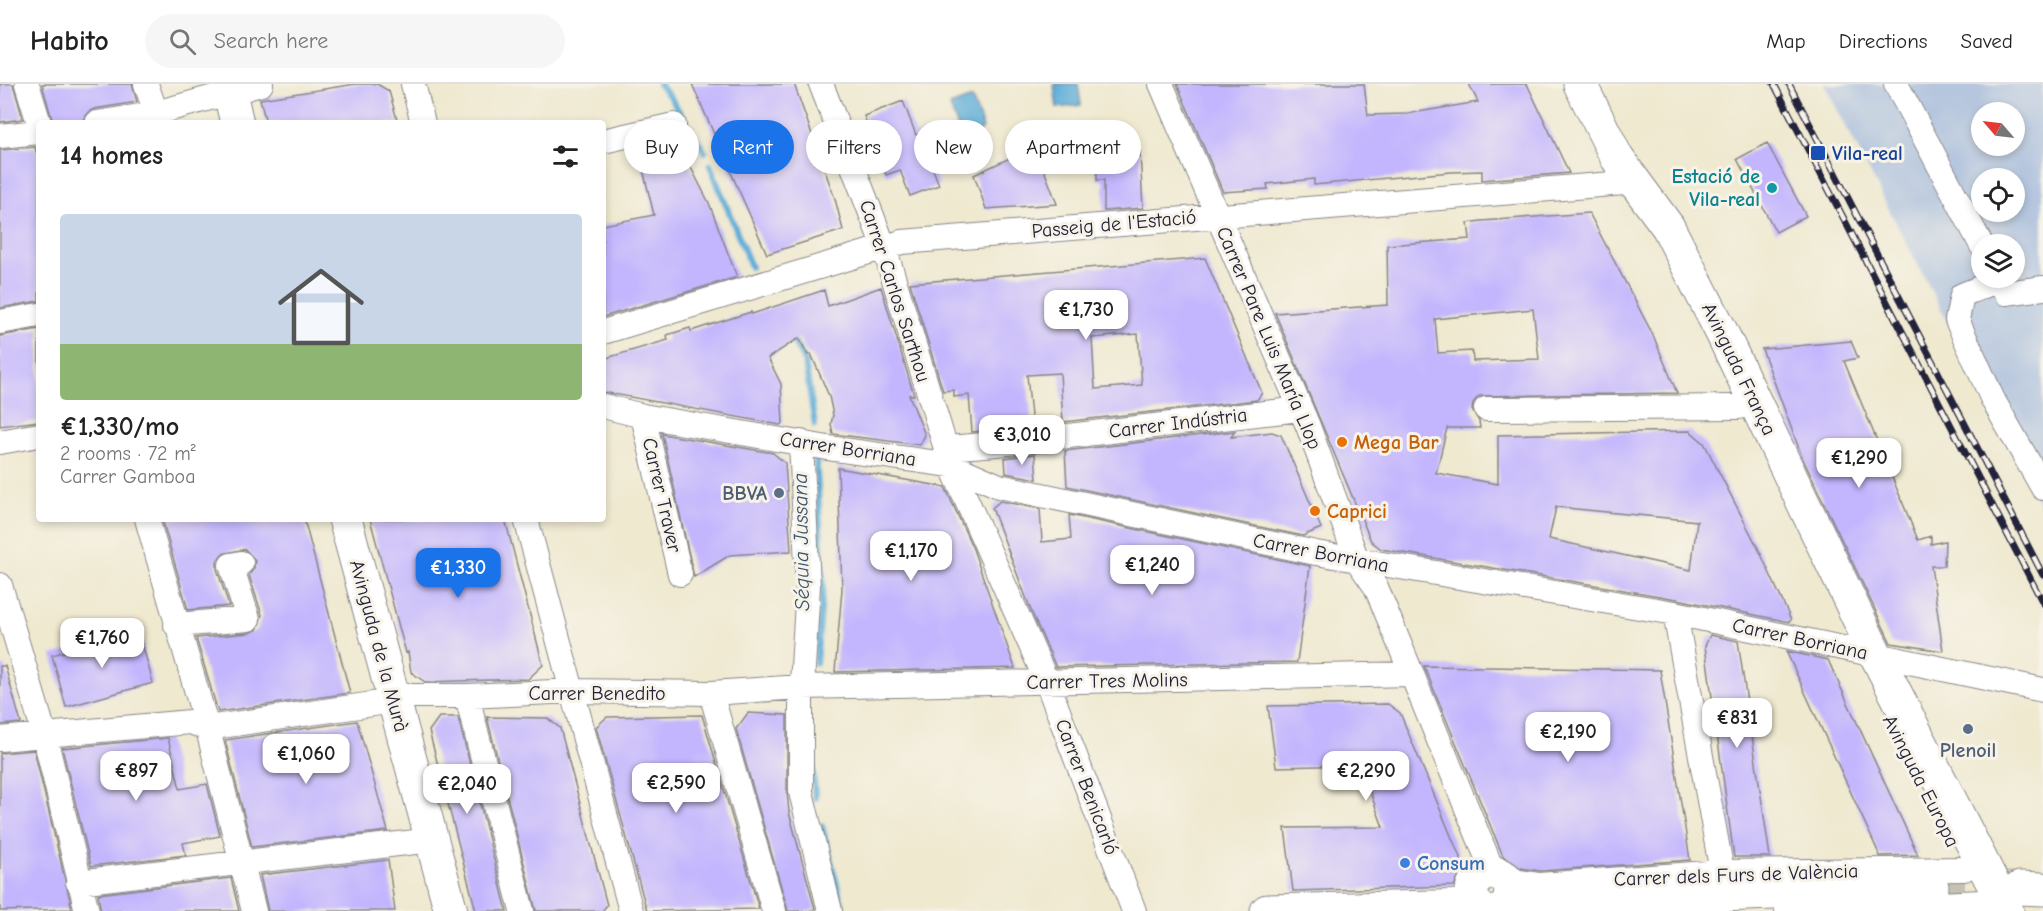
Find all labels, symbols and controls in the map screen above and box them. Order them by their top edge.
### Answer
search box [145,14,565,68]
text: Habito [30,25,109,57]
icon: search [166,25,199,58]
text: Search here [214,28,328,54]
text: Map [1766,29,1806,53]
text: Directions [1839,29,1928,53]
text: Saved [1961,29,2013,53]
north arrow [1971,102,2025,156]
map controls [1971,102,2025,288]
chip: Buy [624,120,699,174]
chip: Rent [711,120,794,174]
chip: Filters [806,120,902,174]
chip: New [914,120,993,174]
chip: Apartment [1005,120,1141,174]
icon: filters [549,140,582,173]
text: 14 homes [60,141,163,171]
place label: Vila-real [1832,142,1903,165]
marker: Vila-real [1809,144,1827,162]
place label: Estació de Vila-real [1671,165,1760,211]
button: locate [1971,168,2025,222]
marker: Estació de Vila-real [1765,181,1779,195]
street label: Carrer Carlos Sarthou [855,197,935,385]
street label: Passeig de l'Estació [1031,205,1197,243]
street label: Carrer Pare Luis María Llop [1212,223,1326,453]
button: layers [1971,234,2025,288]
icon: home [267,253,375,361]
pin: €1,730 [1037,290,1135,341]
text: €1,730 [1058,298,1114,321]
street label: Avinguda França [1697,299,1781,439]
street label: Carrer Indústria [1107,403,1249,443]
text: €1,330/mo [60,412,179,442]
pin: €3,010 [973,415,1071,466]
text: €3,010 [993,423,1051,446]
street label: Carrer Borriana [778,427,918,471]
place label: Mega Bar [1354,431,1439,454]
street label: Carrer Traver [638,435,686,555]
marker: Mega Bar [1335,435,1349,449]
pin: €1,290 [1810,438,1908,489]
text: 2 rooms · 72 m² [60,442,196,465]
text: €1,290 [1830,446,1888,469]
text: Carrer Gamboa [60,465,196,488]
water label: Séquia Jussana [788,473,814,611]
place label: BBVA [722,482,767,505]
marker: BBVA [772,486,786,500]
place label: Caprici [1327,500,1387,523]
marker: Caprici [1308,504,1322,518]
street label: Carrer Borriana [1251,529,1391,577]
pin: €1,170 [862,531,960,582]
text: €1,170 [884,539,938,562]
pin: €1,240 [1103,545,1201,596]
pin: €1,330 [409,548,507,599]
text: €1,240 [1124,553,1180,576]
text: €1,330 [430,556,486,579]
street label: Avinguda de la Murà [345,557,413,735]
street label: Carrer Borriana [1730,613,1870,665]
pin: €1,760 [53,618,151,669]
text: €1,760 [74,626,130,649]
street label: Carrer Tres Molins [1026,668,1188,694]
street label: Carrer Benedito [528,682,666,705]
pin: €831 [1701,698,1773,749]
text: €831 [1716,706,1758,729]
street label: Avinguda Europa [1878,711,1964,851]
pin: €2,190 [1519,712,1617,763]
street label: Carrer Benicarló [1051,716,1123,858]
text: €2,190 [1539,720,1597,743]
marker: Plenoil [1961,722,1975,736]
pin: €1,060 [257,734,355,785]
place label: Plenoil [1940,739,1996,762]
text: €1,060 [277,742,335,765]
pin: €897 [100,751,172,802]
pin: €2,290 [1317,751,1415,802]
text: €897 [114,759,158,782]
text: €2,290 [1336,759,1396,782]
pin: €2,590 [627,763,725,814]
pin: €2,040 [418,764,516,815]
text: €2,590 [646,771,706,794]
text: €2,040 [437,772,497,795]
place label: Consum [1417,852,1485,875]
marker: Consum [1398,856,1412,870]
street label: Carrer dels Furs de València [1613,859,1859,891]

